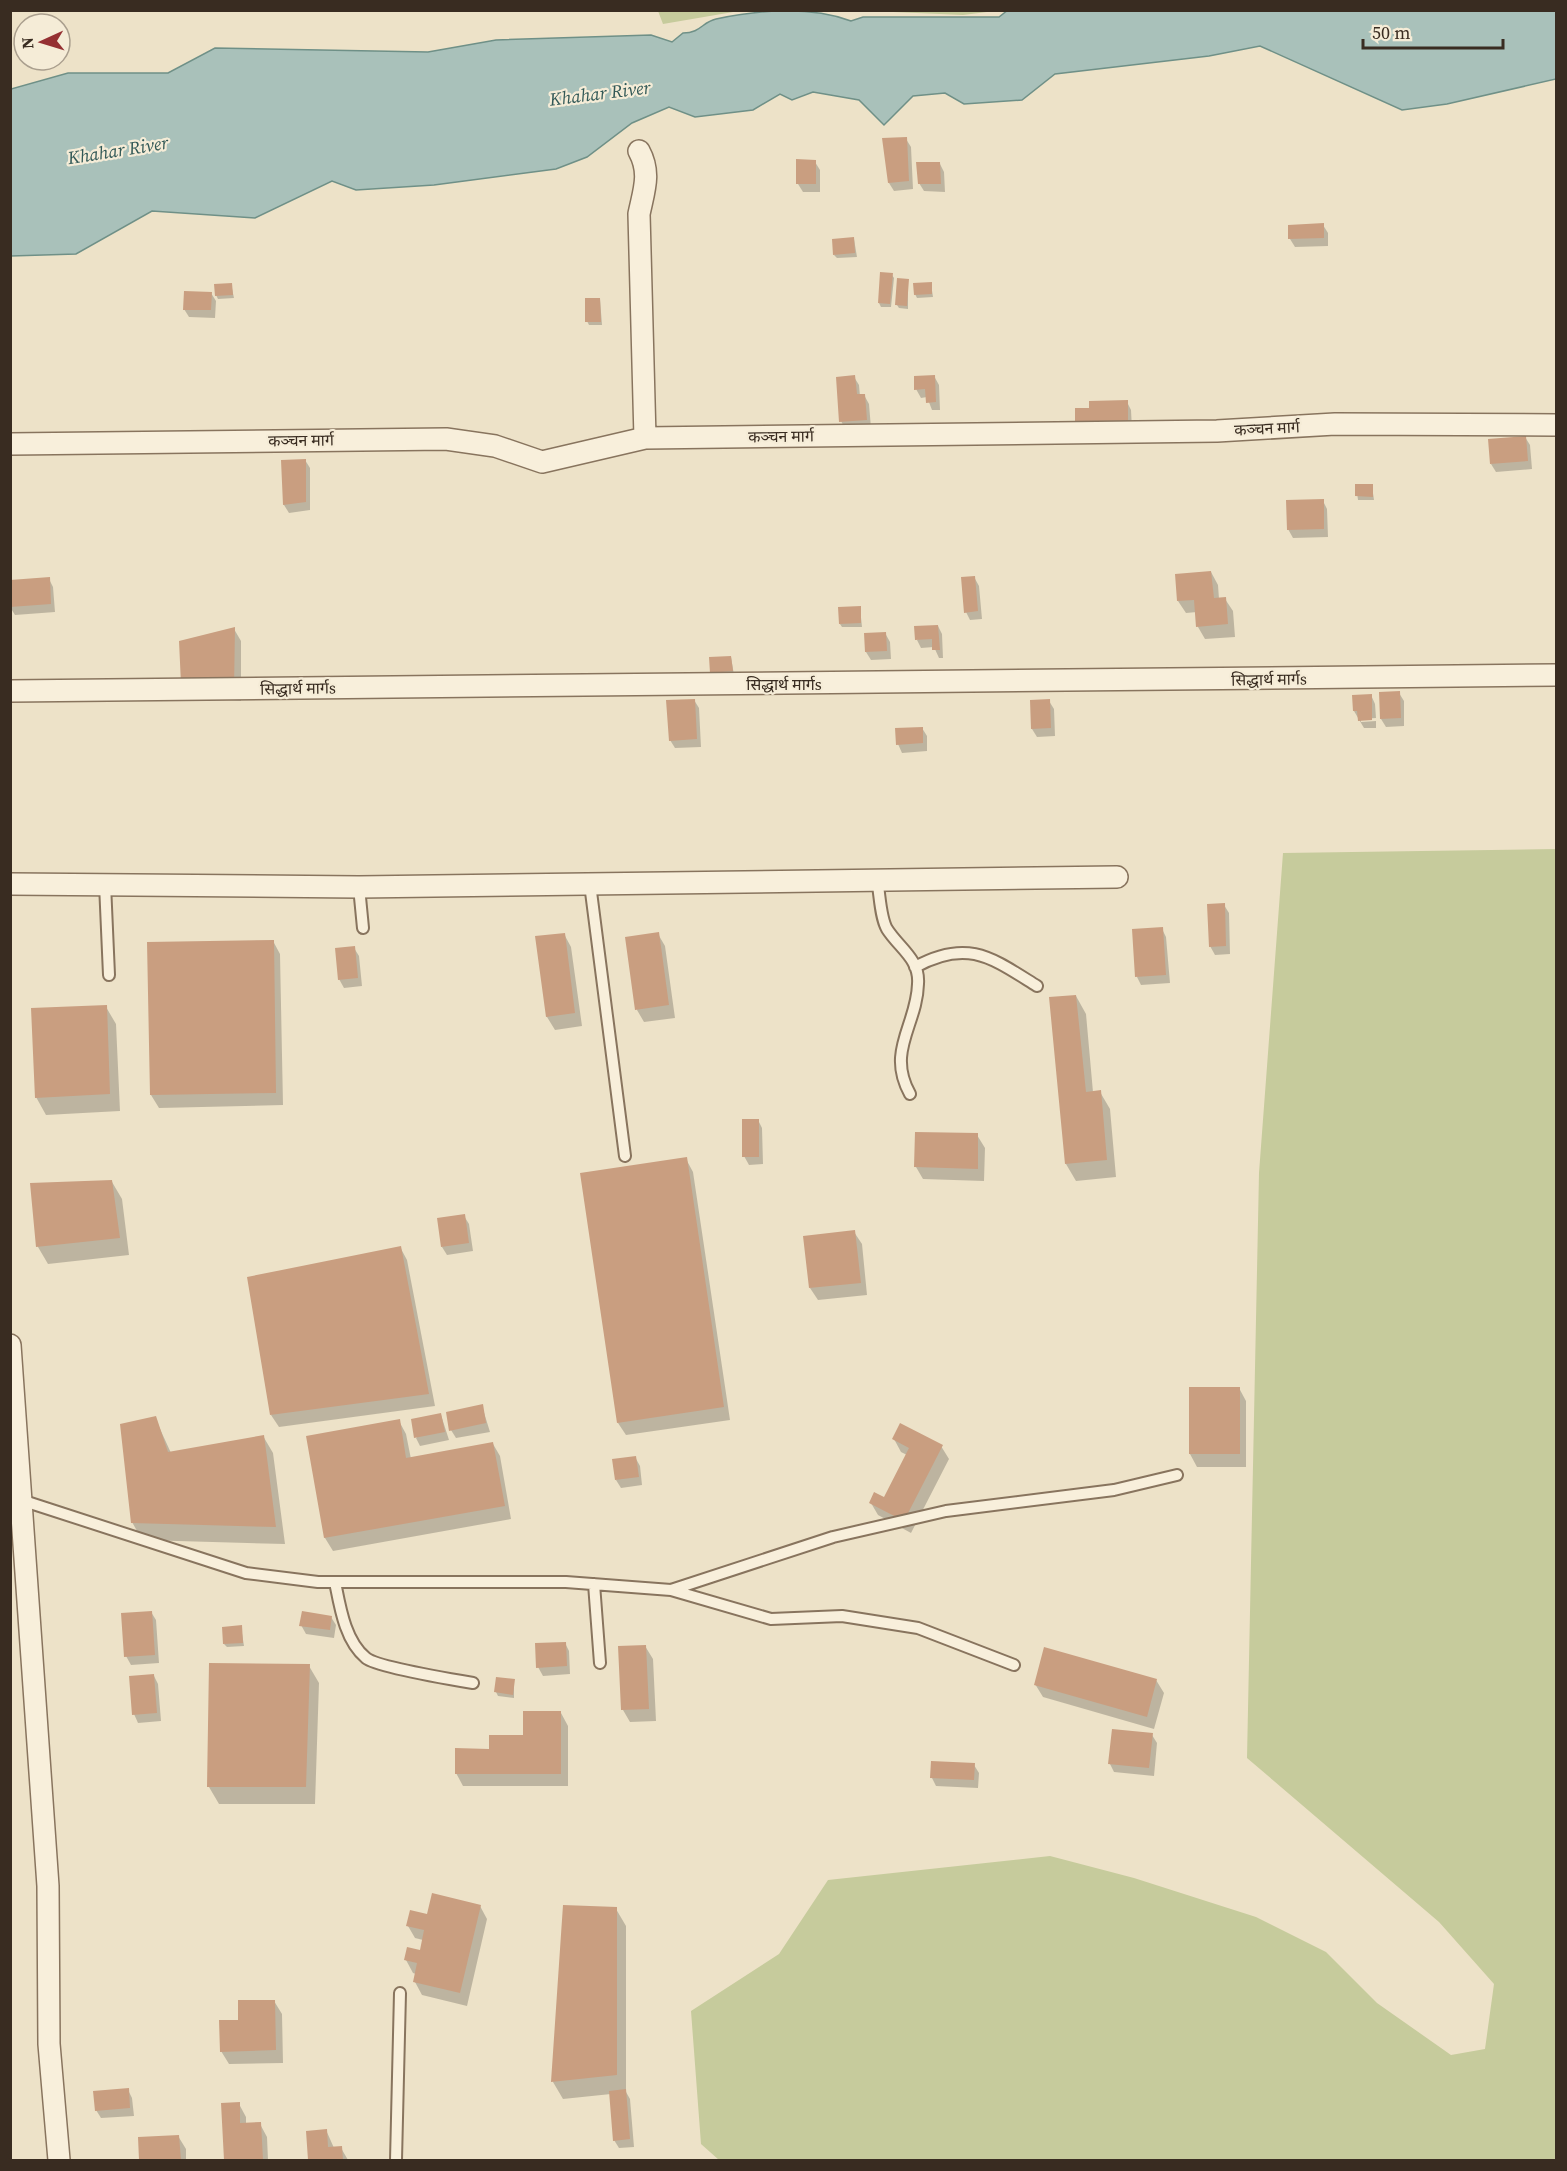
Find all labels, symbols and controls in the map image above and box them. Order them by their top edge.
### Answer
north arrow [12,12,72,72]
scale bar [1363,12,1502,50]
text: 50 m [1372,20,1410,45]
text: N [16,36,38,50]
water label: Khahar River [547,74,653,112]
water label: Khahar River [65,130,171,170]
street label: कञ्चन मार्ग [1234,415,1301,441]
street label: कञ्चन मार्ग [748,424,815,448]
street label: कञ्चन मार्ग [268,428,335,452]
street label: सिद्धार्थ मार्गs [1231,667,1307,691]
street label: सिद्धार्थ मार्गs [746,673,822,695]
street label: सिद्धार्थ मार्गs [260,676,336,700]

